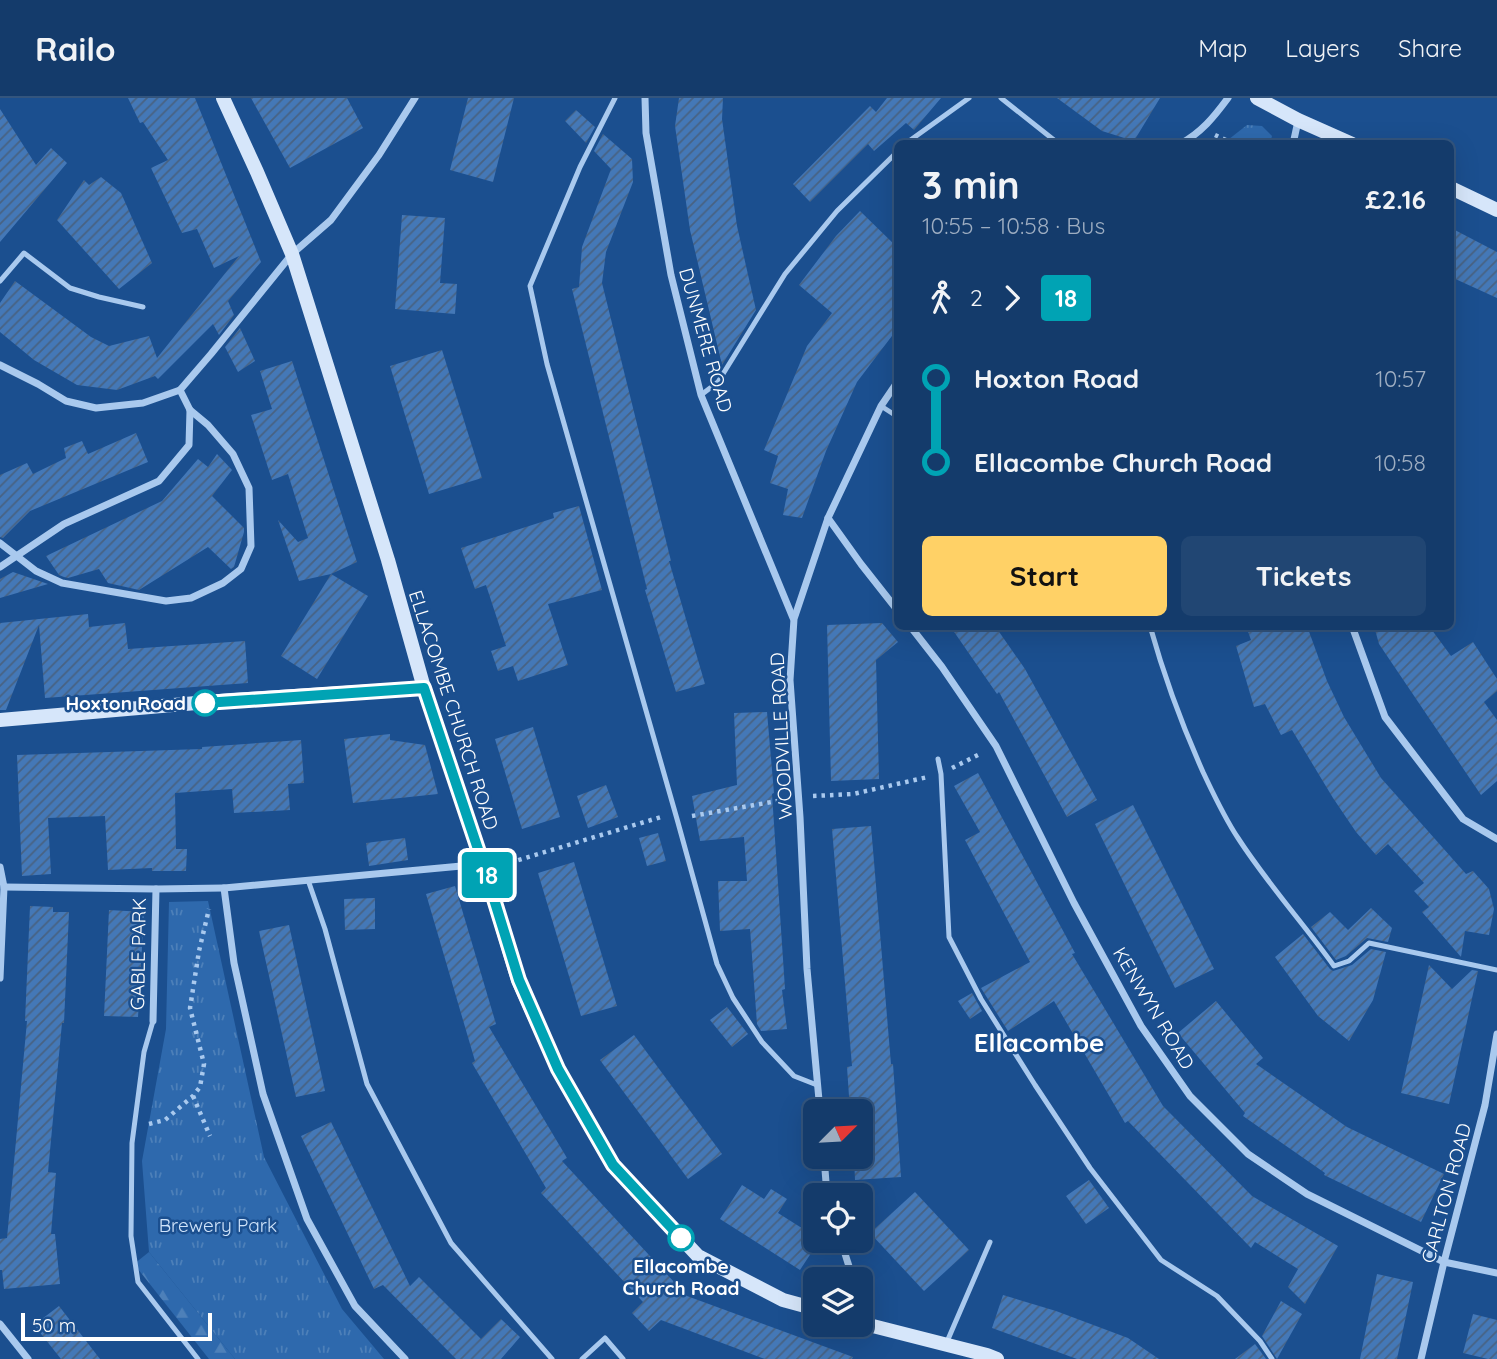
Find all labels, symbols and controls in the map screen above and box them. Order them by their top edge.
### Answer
text: Railo [35,28,116,69]
text: Map [1198,33,1247,63]
text: Layers [1285,33,1360,63]
text: Share [1398,33,1462,63]
text: 3 min [922,161,1020,209]
text: £2.16 [1365,183,1426,216]
text: 10:55 – 10:58 · Bus [922,211,1105,240]
street label: DUNMERE ROAD [674,265,738,415]
icon: walk [922,279,960,317]
icon: forward [993,279,1031,317]
text: 2 [970,283,983,312]
text: 18 [1055,283,1077,313]
text: Hoxton Road [974,362,1139,395]
text: 10:57 [1375,364,1426,393]
text: Ellacombe Church Road [974,446,1272,479]
text: 10:58 [1375,448,1426,477]
button: Start [922,536,1167,616]
button: Tickets [1181,536,1426,616]
street label: ELLACOMBE CHURCH ROAD [404,587,504,833]
street label: WOODVILLE ROAD [765,652,797,820]
marker: Hoxton Road [192,690,218,716]
place label: Hoxton Road [65,691,186,715]
line badge: 18 [456,852,518,898]
text: 18 [476,860,498,890]
street label: GABLE PARK [125,898,151,1010]
street label: KENWYN ROAD [1108,943,1200,1073]
district label: Ellacombe [974,1026,1104,1059]
north arrow [803,1099,873,1169]
map controls [803,1099,873,1337]
street label: CARLTON ROAD [1416,1120,1476,1266]
button: locate [803,1183,873,1253]
park label: Brewery Park [159,1213,277,1237]
marker: Ellacombe Church Road [668,1225,694,1251]
place label: Ellacombe Church Road [622,1254,740,1300]
button: layers [803,1267,873,1337]
scale bar [21,1310,212,1342]
text: 50 m [32,1313,76,1337]

